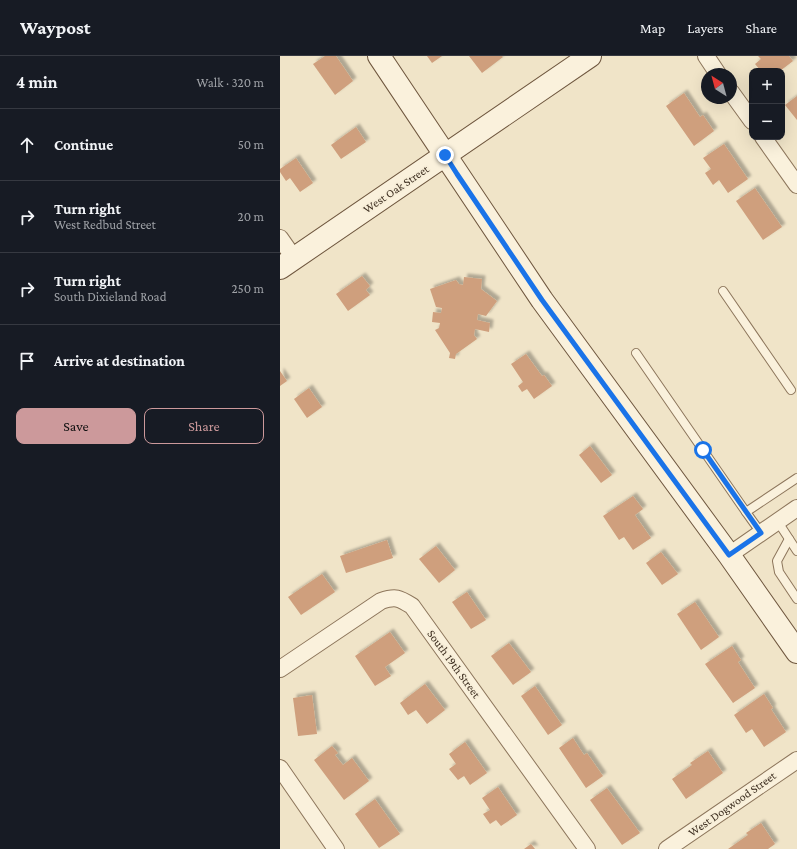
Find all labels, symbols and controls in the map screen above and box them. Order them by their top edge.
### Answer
text: Waypost [20,17,91,38]
text: Map [640,20,665,36]
text: Layers [687,20,724,36]
text: Share [746,20,777,36]
north arrow [701,68,737,104]
map controls [749,68,785,140]
button: + [749,68,785,104]
text: 4 min [16,73,58,92]
text: Walk · 320 m [196,75,264,90]
button: − [749,104,785,140]
icon: ahead [16,134,38,156]
text: Continue [54,137,113,153]
text: 50 m [238,137,264,152]
route end [436,146,454,164]
street label: West Oak Street [360,161,432,216]
text: Turn right [54,201,121,217]
icon: right [16,206,38,228]
text: 20 m [238,209,264,224]
text: West Redbud Street [54,217,156,232]
text: Turn right [54,273,121,289]
icon: right [16,278,38,300]
text: 250 m [231,281,264,296]
text: South Dixieland Road [54,289,166,304]
icon: arrive [16,350,38,372]
text: Arrive at destination [54,353,185,369]
button: Save [16,408,136,444]
button: Share [144,408,264,444]
route start [694,441,712,459]
street label: South 19th Street [424,627,484,702]
street label: West Dogwood Street [685,768,779,839]

